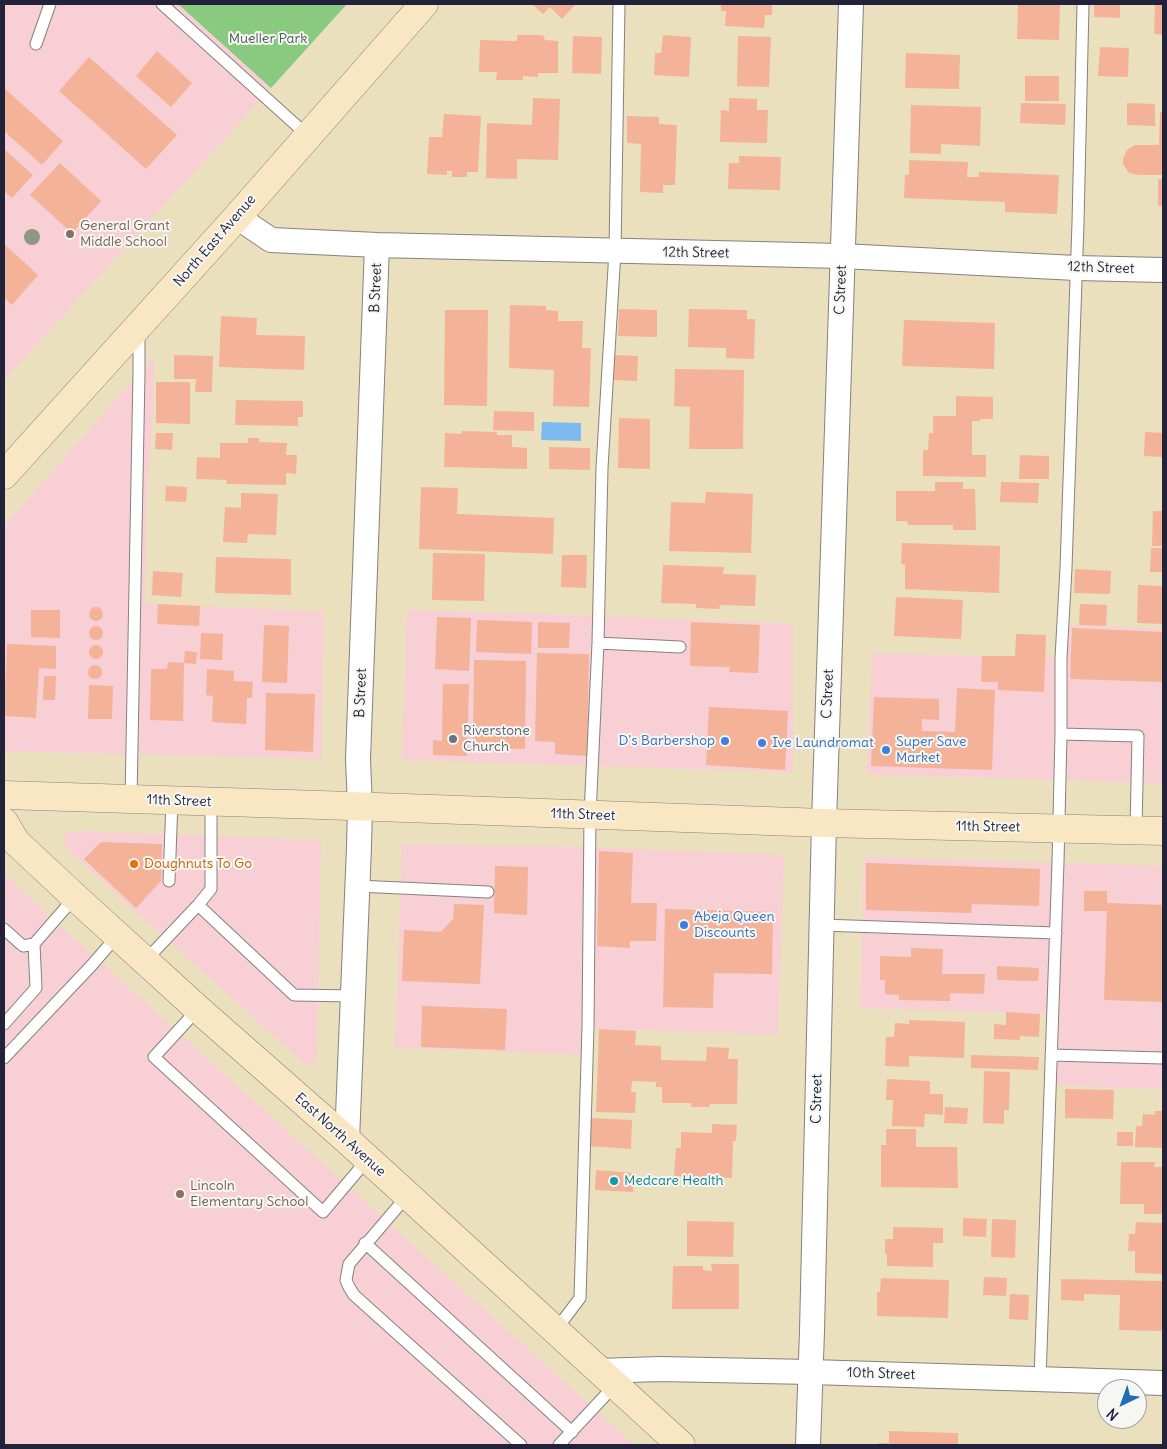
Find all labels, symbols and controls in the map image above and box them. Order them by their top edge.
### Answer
park label: Mueller Park [229,31,307,47]
street label: North East Avenue [170,191,260,291]
place label: General Grant Middle School [80,218,170,250]
marker: General Grant Middle School [64,228,76,240]
street label: 12th Street [662,244,730,262]
street label: 12th Street [1067,258,1135,278]
street label: B Street [367,263,385,313]
street label: C Street [832,265,850,315]
street label: B Street [352,668,370,718]
street label: C Street [819,669,837,719]
place label: Riverstone Church [463,723,530,756]
marker: Riverstone Church [447,733,459,745]
place label: D's Barbershop [619,733,715,749]
place label: Super Save Market [896,734,967,766]
marker: D's Barbershop [719,735,731,747]
place label: Ive Laundromat [772,735,874,751]
marker: Ive Laundromat [756,737,768,749]
marker: Super Save Market [880,744,892,756]
street label: 11th Street [146,791,212,811]
street label: 11th Street [550,805,616,825]
street label: 11th Street [956,818,1020,836]
place label: Doughnuts To Go [144,856,252,872]
marker: Doughnuts To Go [128,858,140,870]
place label: Abeja Queen Discounts [694,909,775,942]
marker: Abeja Queen Discounts [678,919,690,931]
street label: C Street [808,1074,826,1124]
street label: East North Avenue [291,1090,389,1180]
place label: Medcare Health [624,1173,724,1189]
marker: Medcare Health [608,1175,620,1187]
place label: Lincoln Elementary School [190,1178,308,1210]
marker: Lincoln Elementary School [174,1188,186,1200]
street label: 10th Street [847,1364,915,1384]
north arrow [1097,1379,1147,1429]
text: N [1103,1404,1122,1424]

